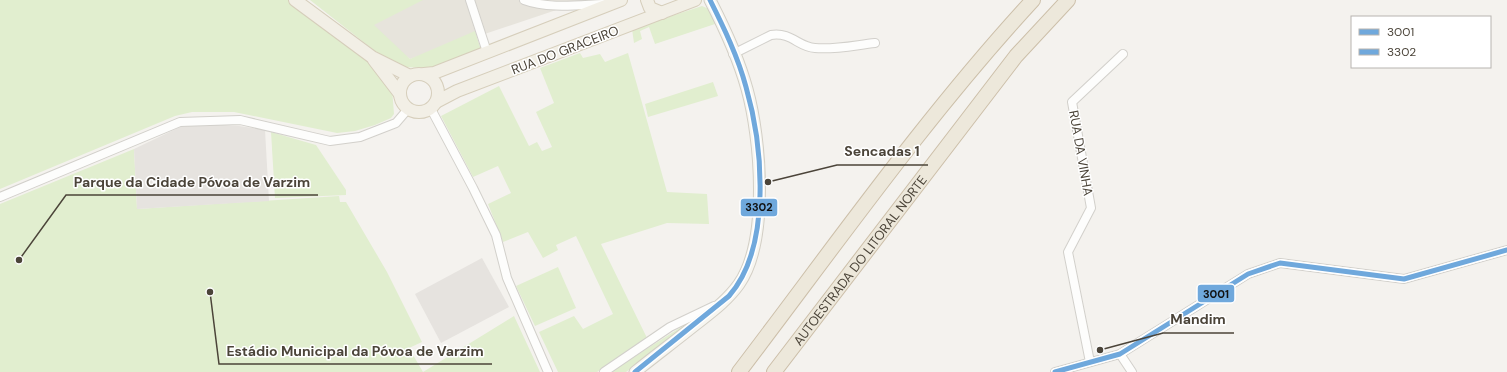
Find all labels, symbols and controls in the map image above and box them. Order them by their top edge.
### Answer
legend [1351,16,1491,68]
street label: RUA DO GRACEIRO [509,22,621,78]
text: 3001 [1387,24,1414,40]
text: 3302 [1387,44,1416,60]
street label: RUA DA VINHA [1065,109,1097,197]
callout: Sencadas 1 [837,139,928,165]
text: Sencadas 1 [844,142,920,160]
callout: Parque da Cidade Póvoa de Varzim [66,169,318,195]
street label: AUTOESTRADA DO LITORAL NORTE [789,172,930,349]
text: Parque da Cidade Póvoa de Varzim [74,173,310,191]
line badge: 3302 [740,198,778,217]
text: 3302 [745,200,773,214]
line badge: 3001 [1197,284,1235,303]
text: 3001 [1203,287,1229,301]
callout: Mandim [1163,307,1234,333]
text: Mandim [1170,310,1226,328]
callout: Estádio Municipal da Póvoa de Varzim [219,338,492,364]
text: Estádio Municipal da Póvoa de Varzim [226,342,484,360]

